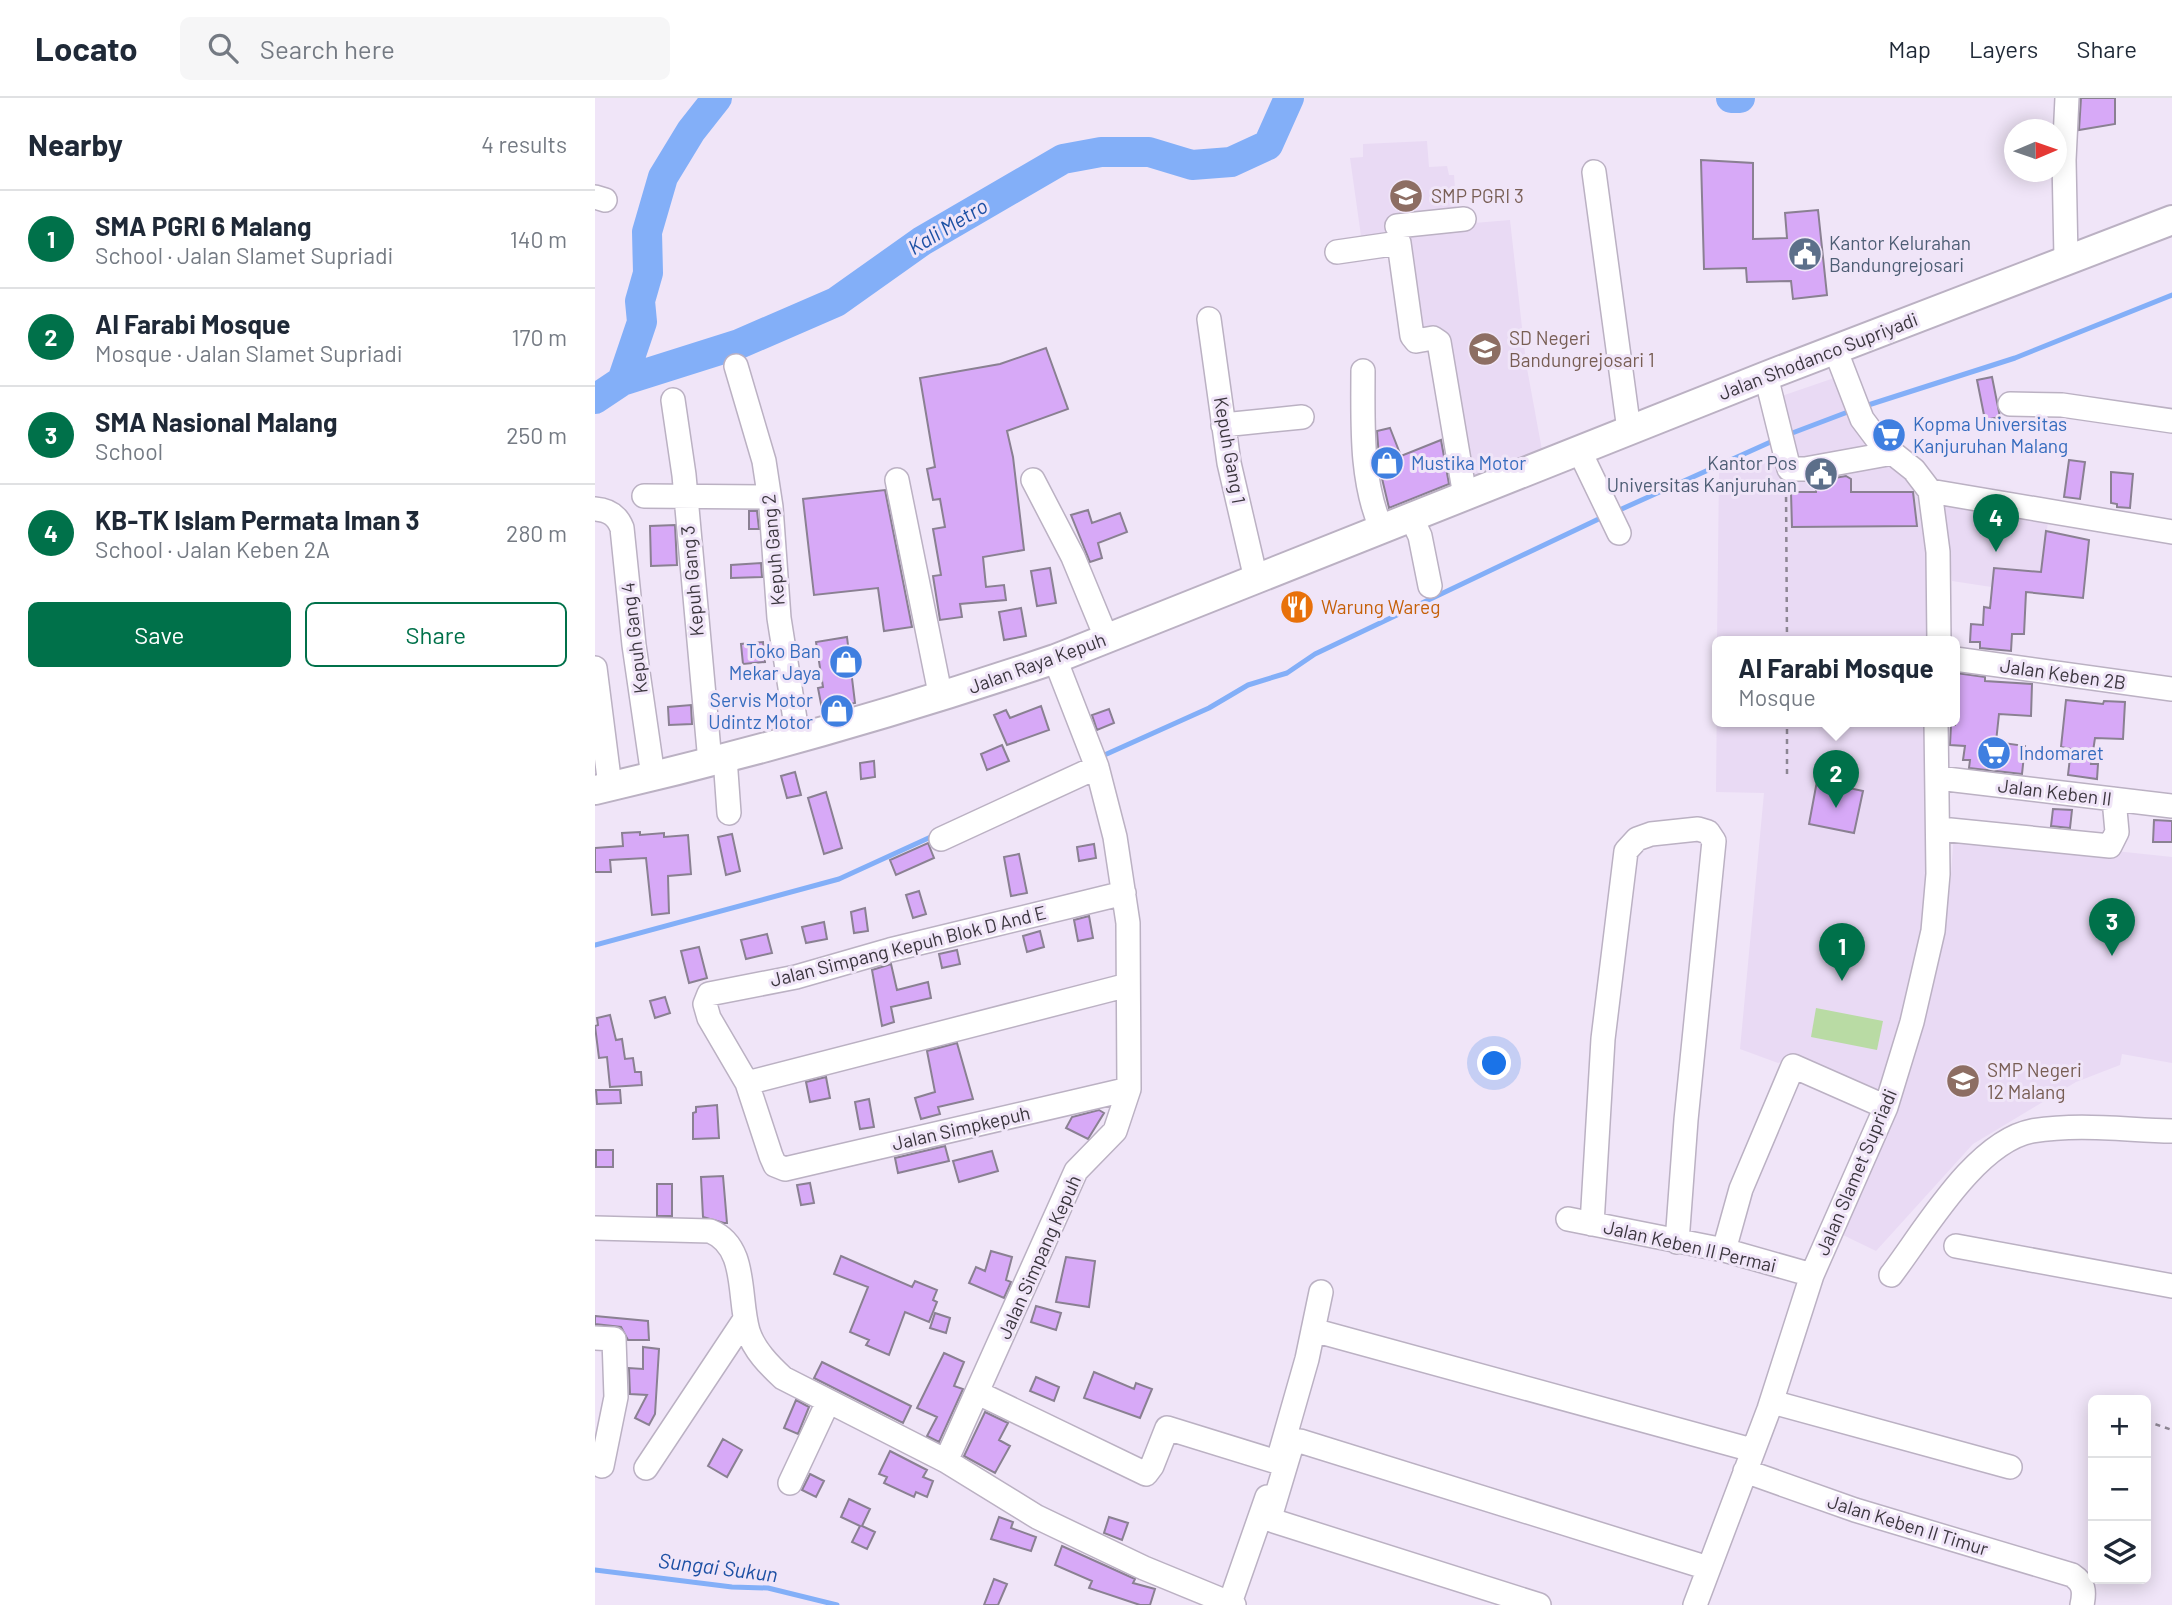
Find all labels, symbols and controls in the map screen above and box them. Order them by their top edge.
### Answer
search box [180,17,670,80]
text: Locato [35,28,138,68]
icon: search [204,29,242,67]
text: Search here [260,33,395,64]
text: Map [1888,34,1931,63]
text: Layers [1969,34,2038,63]
text: Share [2076,34,2137,63]
north arrow [2004,119,2067,182]
text: Nearby [28,126,123,162]
text: 4 results [481,130,567,158]
school or university icon: SMP PGRI 3 [1387,177,1425,215]
place label: SMP PGRI 3 [1431,184,1524,207]
water label: Kali Metro [903,192,992,259]
text: SMA PGRI 6 Malang [95,210,311,241]
text: 1 [47,225,55,253]
text: 140 m [510,225,567,253]
place label: Kantor Kelurahan Bandungrejosari [1829,231,1971,276]
public building icon: Kantor Kelurahan Bandungrejosari [1786,235,1824,273]
text: School · Jalan Slamet Supriadi [95,241,393,269]
street label: Jalan Shodanco Supriyadi [1715,307,1921,404]
text: Al Farabi Mosque [95,308,290,339]
text: 2 [45,323,57,351]
text: 170 m [511,323,567,351]
place label: SD Negeri Bandungrejosari 1 [1509,326,1655,371]
school or university icon: SD Negeri Bandungrejosari 1 [1466,330,1504,368]
text: Mosque · Jalan Slamet Supriadi [95,339,403,367]
street label: Kepuh Gang 1 [1210,395,1251,505]
text: SMA Nasional Malang [95,406,337,437]
place label: Kopma Universitas Kanjuruhan Malang [1913,412,2068,457]
supermarket icon: Kopma Universitas Kanjuruhan Malang [1870,416,1908,454]
text: 3 [45,421,57,449]
text: 250 m [506,421,567,449]
text: School [95,437,163,465]
shop icon: Mustika Motor [1368,444,1406,482]
place label: Mustika Motor [1411,451,1526,474]
place label: Kantor Pos Universitas Kanjuruhan [1607,451,1797,496]
public building icon: Kantor Pos Universitas Kanjuruhan [1802,455,1840,493]
street label: Kepuh Gang 2 [756,493,789,607]
pin: 4 [1973,494,2019,552]
text: KB-TK Islam Permata Iman 3 [95,504,420,535]
text: 4 [44,519,58,547]
text: 280 m [506,519,567,547]
street label: Kepuh Gang 3 [675,525,708,638]
text: School · Jalan Keben 2A [95,535,330,563]
street label: Kepuh Gang 4 [615,581,652,695]
restaurant icon: Warung Wareg [1278,588,1316,626]
place label: Warung Wareg [1321,595,1440,618]
button: Save [28,602,291,667]
button: Share [305,602,567,667]
street label: Jalan Raya Kepuh [965,627,1109,698]
popup [1712,636,1960,727]
place label: Toko Ban Mekar Jaya [729,639,821,684]
shop icon: Toko Ban Mekar Jaya [827,643,865,681]
text: Al Farabi Mosque [1738,652,1934,683]
street label: Jalan Keben 2B [1999,653,2127,694]
text: Mosque [1738,683,1816,711]
place label: Servis Motor Udintz Motor [708,688,813,733]
shop icon: Servis Motor Udintz Motor [818,692,856,730]
supermarket icon: Indomaret [1975,734,2013,772]
place label: Indomaret [2019,741,2104,764]
pin: 2 [1813,750,1859,808]
street label: Jalan Keben II [1997,773,2113,810]
pin: 3 [2089,898,2135,956]
street label: Jalan Simpang Kepuh Blok D And E [767,900,1048,991]
pin: 1 [1819,923,1865,981]
your location [1477,1046,1511,1080]
place label: SMP Negeri 12 Malang [1987,1058,2082,1103]
school or university icon: SMP Negeri 12 Malang [1944,1062,1982,1100]
street label: Jalan Slamet Supriadi [1810,1085,1901,1259]
street label: Jalan Simpkepuh [890,1100,1032,1155]
street label: Jalan Simpang Kepuh [992,1171,1085,1342]
street label: Jalan Keben II Permai [1602,1214,1779,1277]
map controls [2088,1395,2151,1584]
button: + [2088,1395,2151,1458]
button: − [2088,1458,2151,1521]
street label: Jalan Keben II Timur [1825,1489,1991,1560]
button: layers [2088,1521,2151,1584]
water label: Sungai Sukun [657,1547,779,1586]

